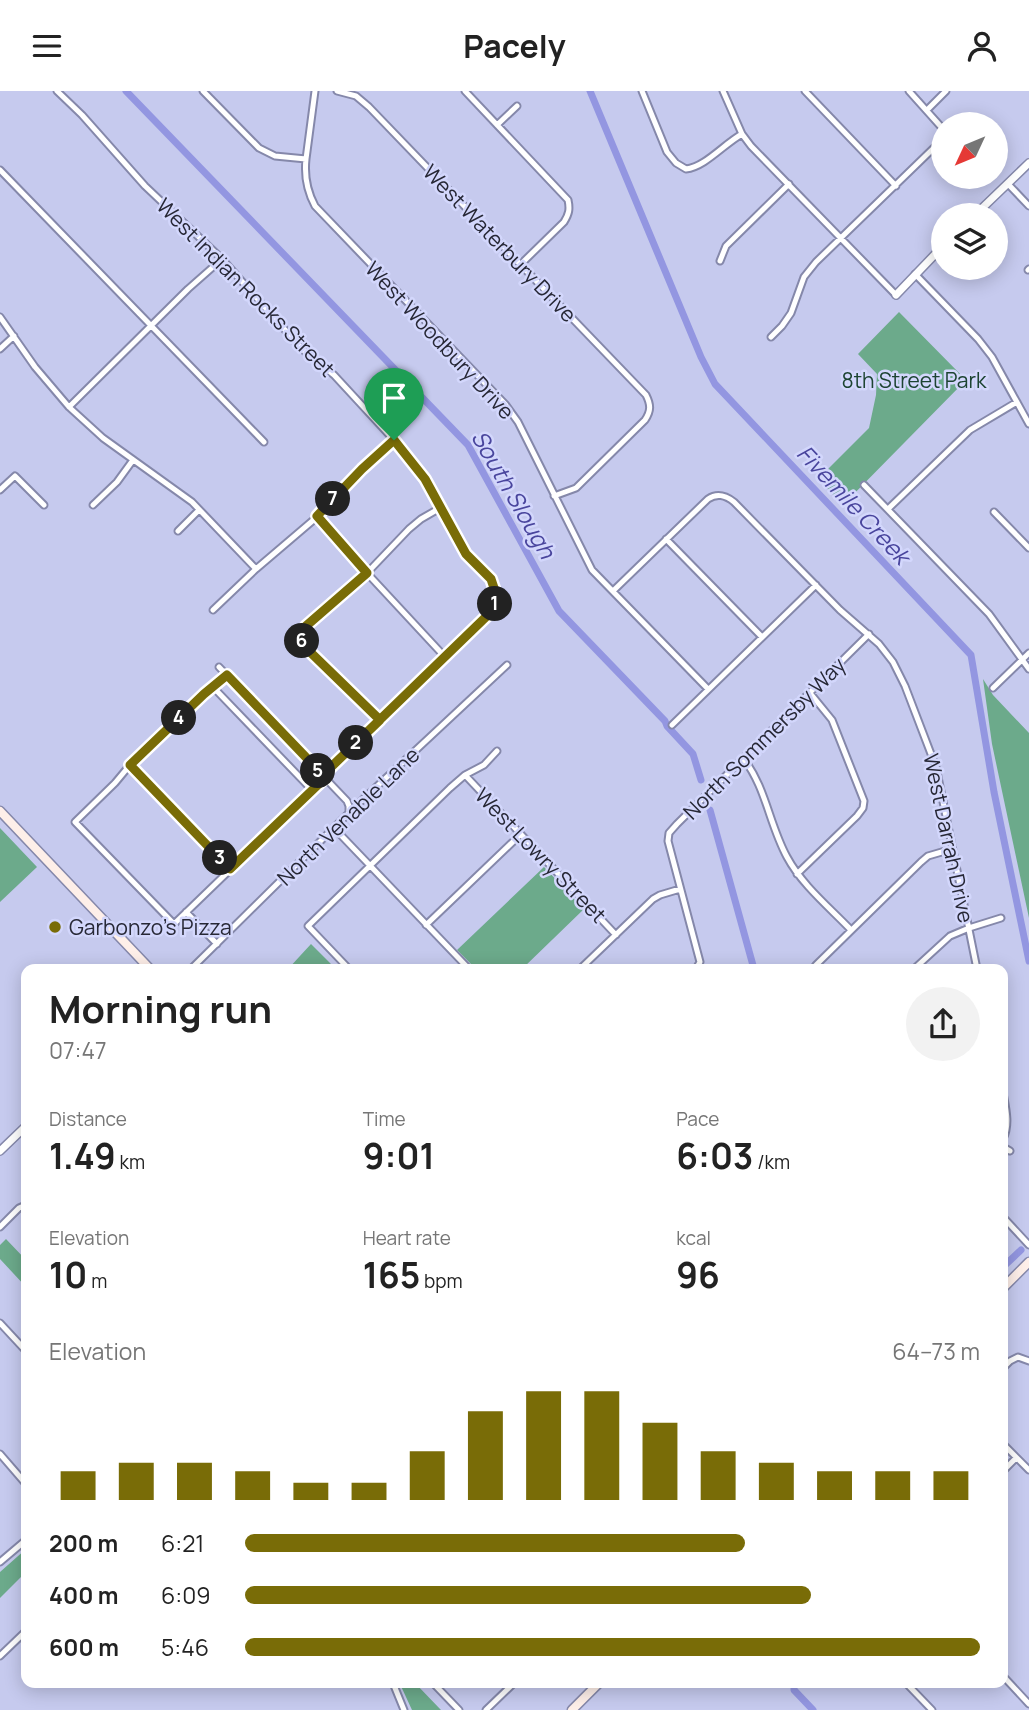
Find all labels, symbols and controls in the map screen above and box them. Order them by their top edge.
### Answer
text: Pacely [463,24,566,68]
icon: menu [28,27,66,65]
icon: person [963,27,1001,65]
north arrow [931,112,1008,189]
map controls [931,112,1008,280]
street label: West Waterbury Drive [417,158,583,328]
street label: West Indian Rocks Street [151,192,341,382]
button: layers [931,203,1008,280]
street label: West Woodbury Drive [359,255,521,425]
park label: 8th Street Park [842,366,987,394]
pin [364,368,424,440]
icon: arrive [375,379,413,417]
water label: South Slough [464,424,564,565]
water label: Fivemile Creek [790,437,920,573]
pin: 7 [316,481,350,517]
text: 7 [327,485,338,511]
pin: 1 [477,587,512,621]
text: 1 [490,590,499,616]
pin: 6 [284,623,320,659]
text: 6 [296,627,307,653]
street label: North Sommersby Way [677,651,851,825]
pin: 4 [162,701,196,735]
text: 4 [173,704,184,730]
pin: 2 [338,725,374,761]
text: 2 [350,729,361,755]
street label: North Venable Lane [271,741,425,891]
street label: West Darrah Drive [917,751,981,925]
pin: 5 [300,753,336,789]
text: 5 [312,757,323,783]
street label: West Lowry Street [469,781,613,929]
pin: 3 [202,841,238,875]
text: 3 [214,844,225,870]
place label: Garbonzo's Pizza [69,913,232,941]
marker: Garbonzo's Pizza [47,919,63,935]
text: Morning run [49,982,272,1034]
button: share [906,987,980,1061]
text: 07:47 [49,1034,107,1066]
text: Distance [49,1106,127,1132]
text: Time [363,1106,406,1132]
text: Pace [676,1106,719,1132]
text: 1.49 [49,1132,116,1180]
text: 9:01 [363,1132,435,1180]
text: 6:03 [676,1132,753,1180]
text: km [116,1149,145,1175]
text: /km [753,1149,790,1175]
text: Elevation [49,1225,129,1251]
text: Heart rate [363,1225,451,1251]
text: kcal [676,1225,711,1251]
text: 10 [49,1251,87,1299]
text: 165 [363,1251,420,1299]
text: 96 [676,1251,720,1299]
text: m [87,1268,107,1294]
text: bpm [420,1268,463,1294]
text: Elevation [49,1335,146,1367]
text: 64–73 m [892,1335,980,1367]
text: 200 m [49,1527,118,1559]
text: 6:21 [161,1527,204,1559]
text: 400 m [49,1579,119,1611]
text: 6:09 [161,1579,210,1611]
text: 600 m [49,1631,119,1663]
text: 5:46 [161,1631,209,1663]

